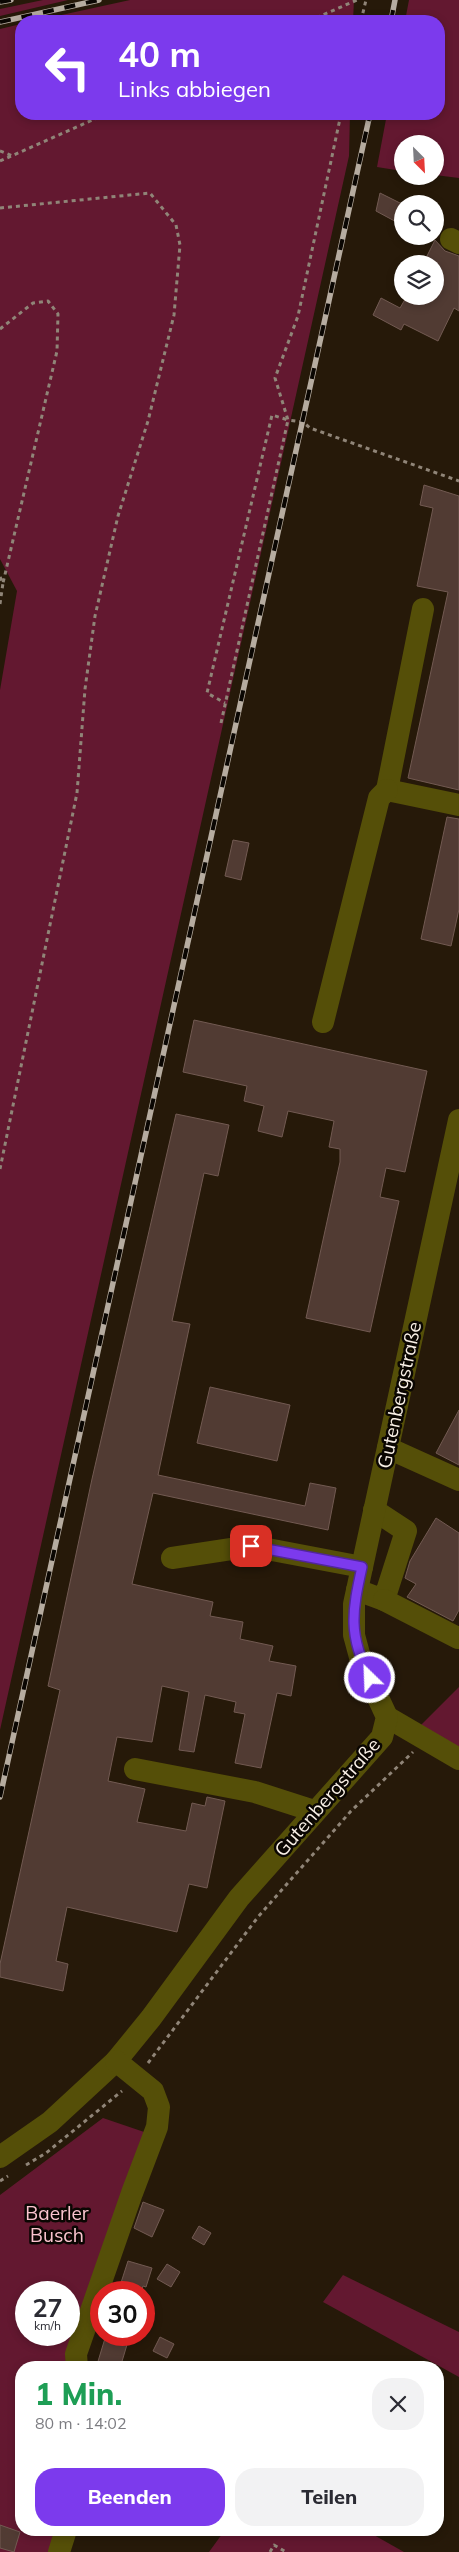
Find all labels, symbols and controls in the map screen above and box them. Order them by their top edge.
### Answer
text: 40 m [118,32,201,76]
icon: left [35,35,100,100]
text: Links abbiegen [118,75,271,103]
north arrow [394,135,444,185]
map controls [394,135,444,305]
button: search [394,195,444,245]
button: layers [394,255,444,305]
street label: Gutenbergstraße [372,1319,426,1471]
pin [230,1525,272,1567]
icon: arrive [237,1532,265,1560]
position arrow [343,1651,395,1703]
street label: Gutenbergstraße [269,1733,385,1861]
park label: Baerler Busch [25,2201,89,2247]
speed limit sign: 30 [90,2281,155,2346]
text: 27 [32,2292,63,2323]
text: km/h [34,2318,61,2333]
text: 1 Min. [35,2375,122,2413]
button: close [372,2378,424,2430]
text: 80 m · 14:02 [35,2413,127,2433]
button: Beenden [35,2468,225,2526]
button: Teilen [235,2468,424,2526]

